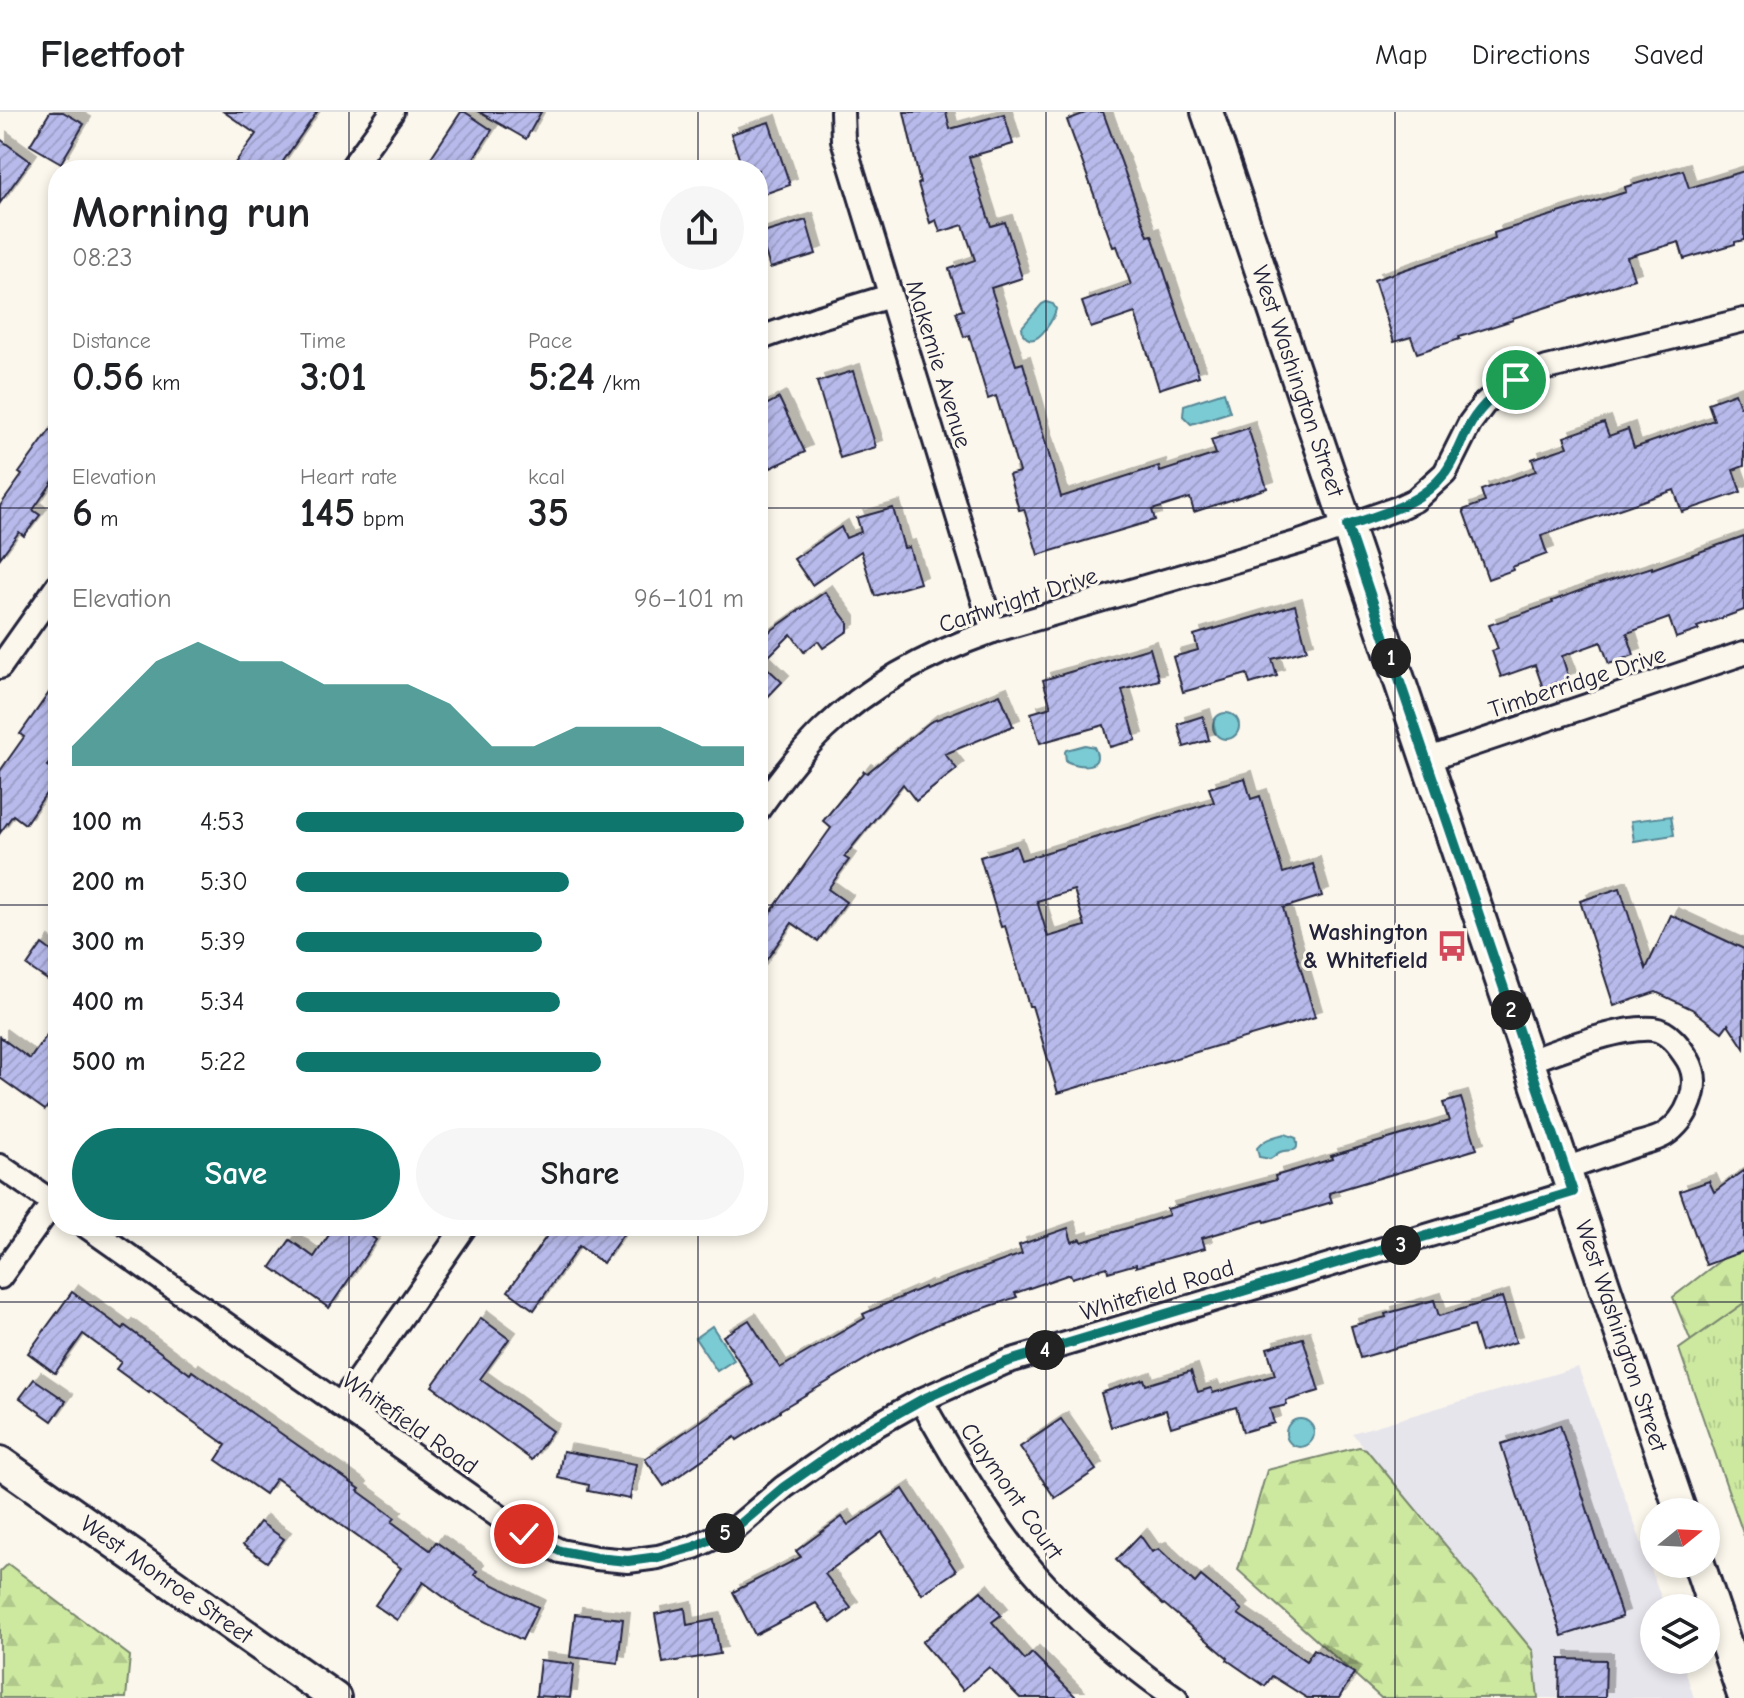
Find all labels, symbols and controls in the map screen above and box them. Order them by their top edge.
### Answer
text: Fleetfoot [40,33,184,77]
text: Map [1375,39,1428,71]
text: Directions [1472,39,1590,71]
text: Saved [1634,39,1704,71]
button: share [660,186,744,270]
text: Morning run [72,187,311,238]
text: 08:23 [72,243,133,273]
street label: West Washington Street [1246,262,1351,501]
street label: Makemie Avenue [900,277,978,451]
text: Distance [72,328,151,354]
text: Time [300,328,346,354]
text: Pace [528,328,572,354]
pin [1482,346,1550,414]
text: 0.56 [72,354,144,400]
text: 3:01 [300,354,367,400]
text: 5:24 [528,354,595,400]
icon: arrive [1494,358,1538,402]
text: km [144,370,180,396]
text: /km [595,370,641,396]
text: Elevation [72,464,156,490]
text: Heart rate [300,464,397,490]
text: kcal [528,464,565,490]
text: 6 [72,490,93,536]
text: 145 [300,490,355,536]
text: 35 [528,490,569,536]
text: m [93,506,118,532]
text: bpm [355,506,404,532]
street label: Cartwright Drive [935,561,1101,639]
text: Elevation [72,584,172,614]
text: 96–101 m [634,584,744,614]
pin: 1 [1371,638,1411,678]
street label: Timberridge Drive [1485,640,1669,724]
text: 1 [1387,645,1395,671]
text: 100 m [72,807,142,837]
text: 4:53 [200,807,245,837]
text: 200 m [72,867,145,897]
text: 5:30 [200,867,248,897]
place label: Washington & Whitefield [1303,918,1428,974]
text: 300 m [72,927,145,957]
text: 5:39 [200,927,246,957]
bus stop icon: Washington & Whitefield [1435,929,1469,963]
text: 400 m [72,987,144,1017]
text: 5:34 [200,987,245,1017]
pin: 2 [1491,990,1531,1030]
text: 2 [1506,997,1516,1023]
text: 500 m [72,1047,146,1077]
text: 5:22 [200,1047,246,1077]
button: Save [72,1128,400,1220]
button: Share [416,1128,744,1220]
street label: West Washington Street [1569,1217,1674,1456]
pin: 3 [1381,1225,1421,1265]
text: 3 [1396,1232,1406,1258]
street label: Whitefield Road [1077,1253,1237,1327]
pin: 4 [1025,1330,1065,1370]
text: 4 [1040,1337,1050,1363]
street label: Whitefield Road [337,1366,483,1480]
street label: Claymont Court [955,1417,1070,1565]
north arrow [1640,1498,1720,1578]
map controls [1640,1498,1720,1674]
pin [490,1500,558,1568]
street label: West Monroe Street [75,1509,259,1650]
icon: check [502,1512,546,1556]
pin: 5 [705,1513,745,1553]
text: 5 [719,1520,731,1546]
button: layers [1640,1594,1720,1674]

